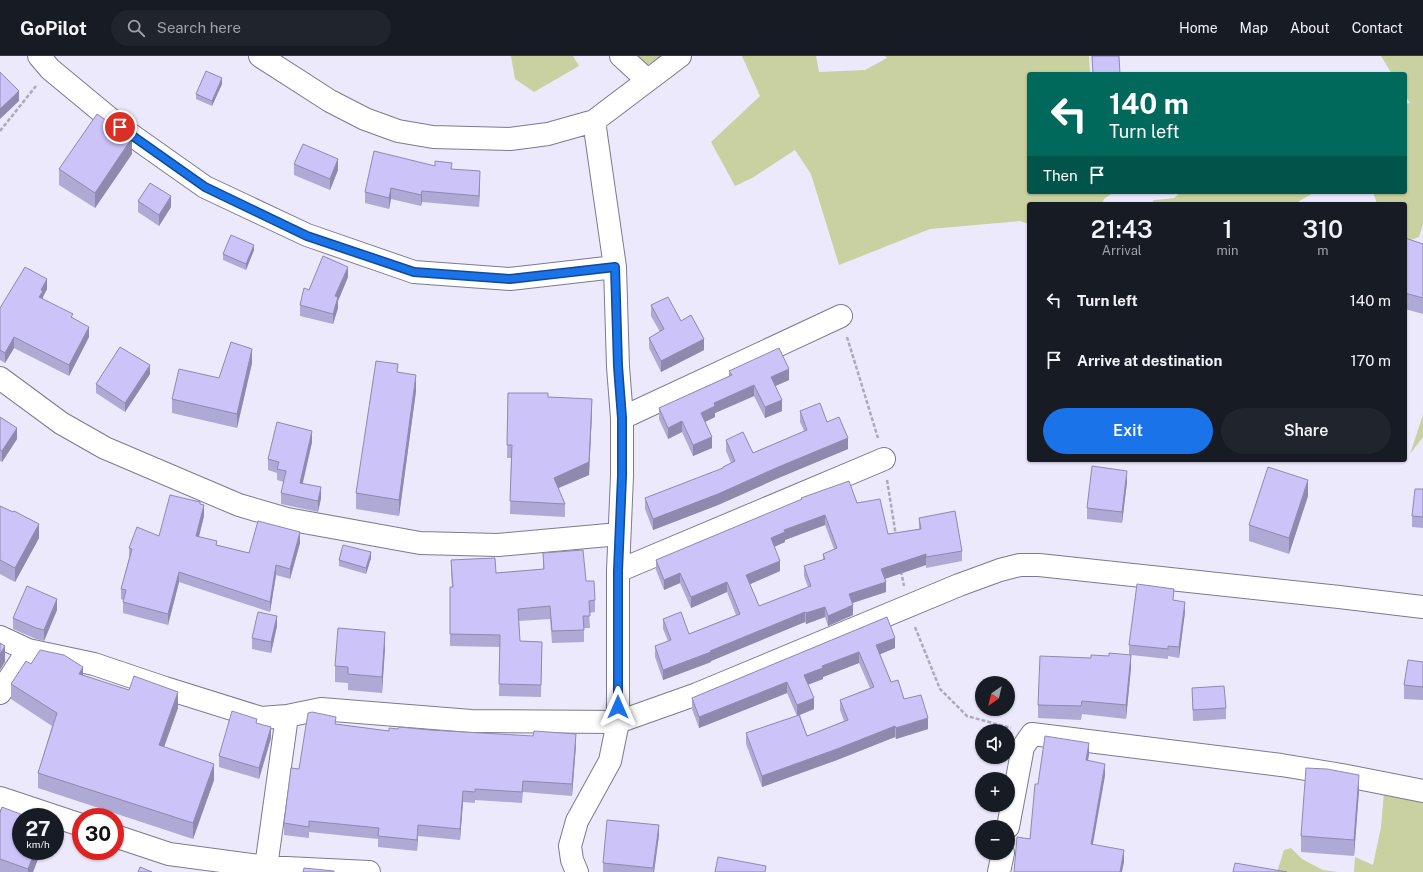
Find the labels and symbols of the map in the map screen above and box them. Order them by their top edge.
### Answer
pin [103,110,137,144]
north arrow [975,676,1015,716]
position arrow [597,686,639,728]
speed limit sign: 30 [72,808,124,860]

